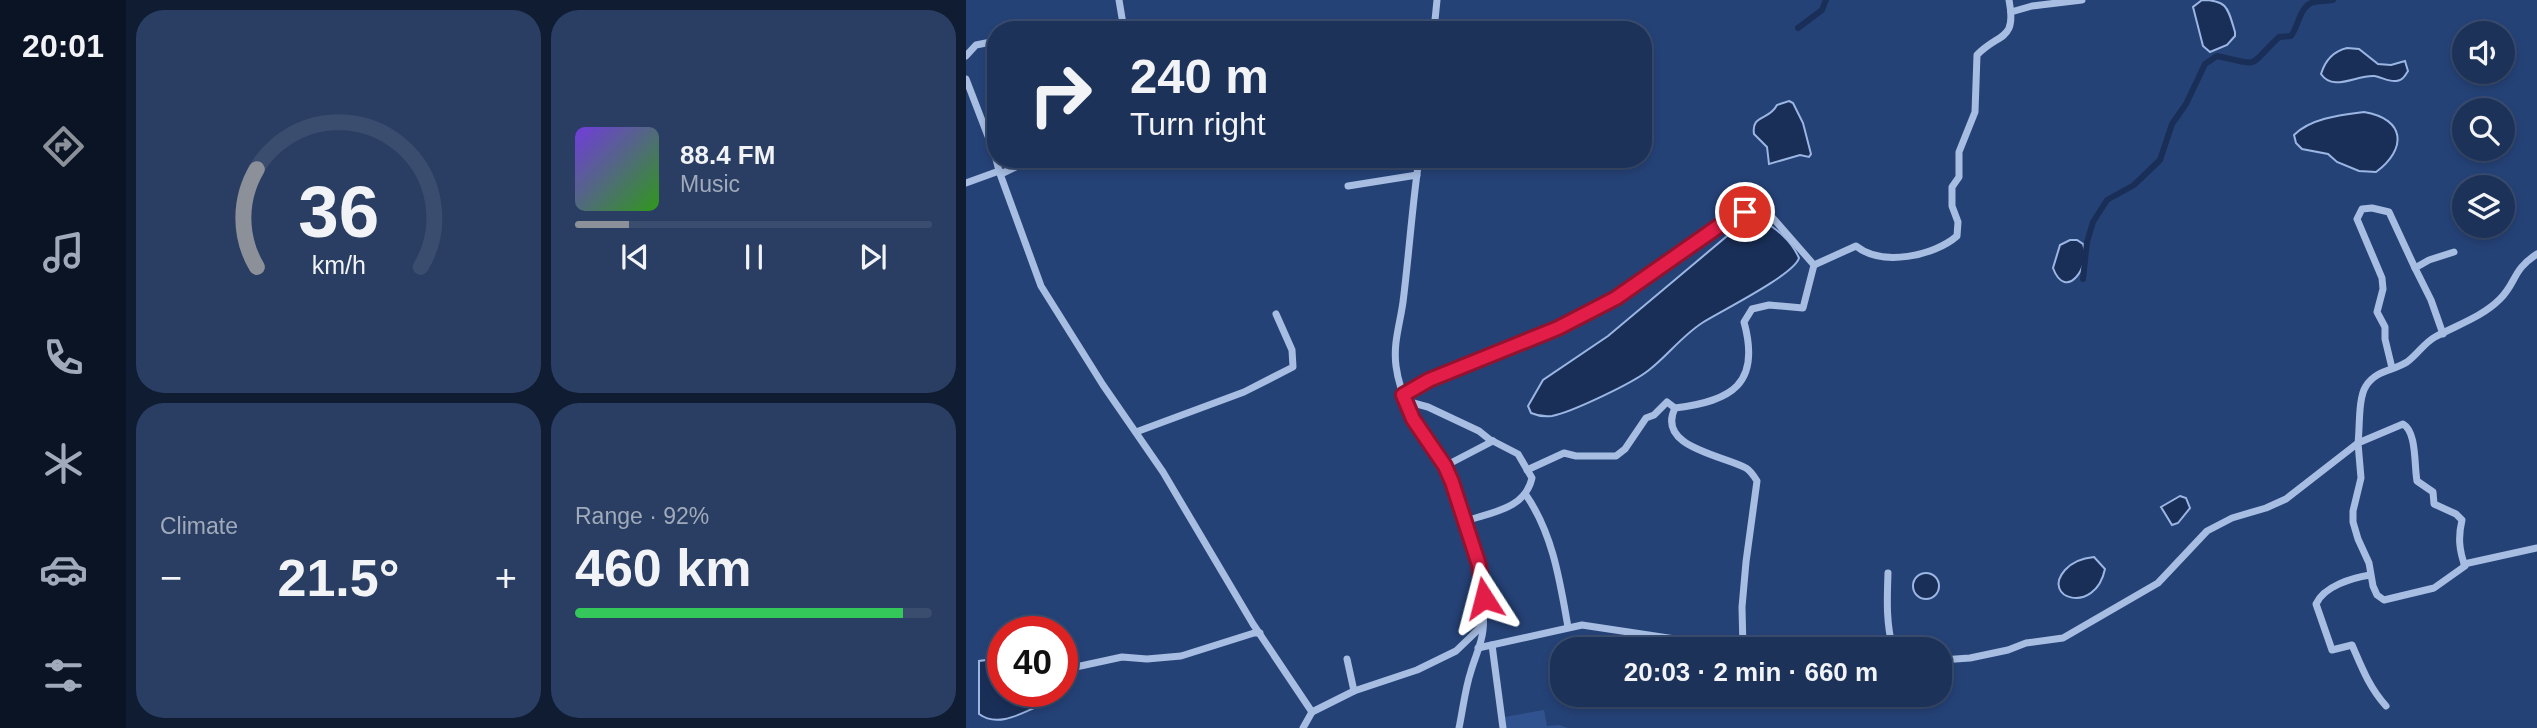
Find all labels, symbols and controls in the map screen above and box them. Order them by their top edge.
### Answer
map controls [2452,21,2515,238]
button: sound [2452,21,2515,84]
text: 20:01 [22,28,104,64]
icon: right [1015,49,1106,140]
text: 240 m [1130,49,1269,103]
button: search [2452,98,2515,161]
text: Turn right [1130,106,1266,142]
icon: directions [39,122,88,171]
text: 88.4 FM [680,140,775,170]
text: Music [680,171,740,197]
text: 36 [298,172,379,253]
button: layers [2452,175,2515,238]
pin [1715,182,1775,242]
icon: arrive [1726,193,1764,231]
icon: music [39,228,88,277]
icon: previous [616,238,654,276]
icon: pause [735,238,773,276]
icon: next [854,238,892,276]
text: km/h [311,251,366,279]
icon: phone [39,333,88,382]
icon: climate [39,439,88,488]
text: Range · 92% [575,503,709,529]
text: Climate [160,513,238,539]
text: 460 km [575,539,751,597]
icon: car [39,545,88,594]
text: 21.5° [277,549,400,607]
text: − [160,557,182,599]
text: + [495,557,517,599]
position arrow [1447,561,1521,635]
speed limit sign: 40 [987,616,1078,707]
icon: filters [39,651,88,700]
text: 20:03 · 2 min · 660 m [1624,657,1878,687]

